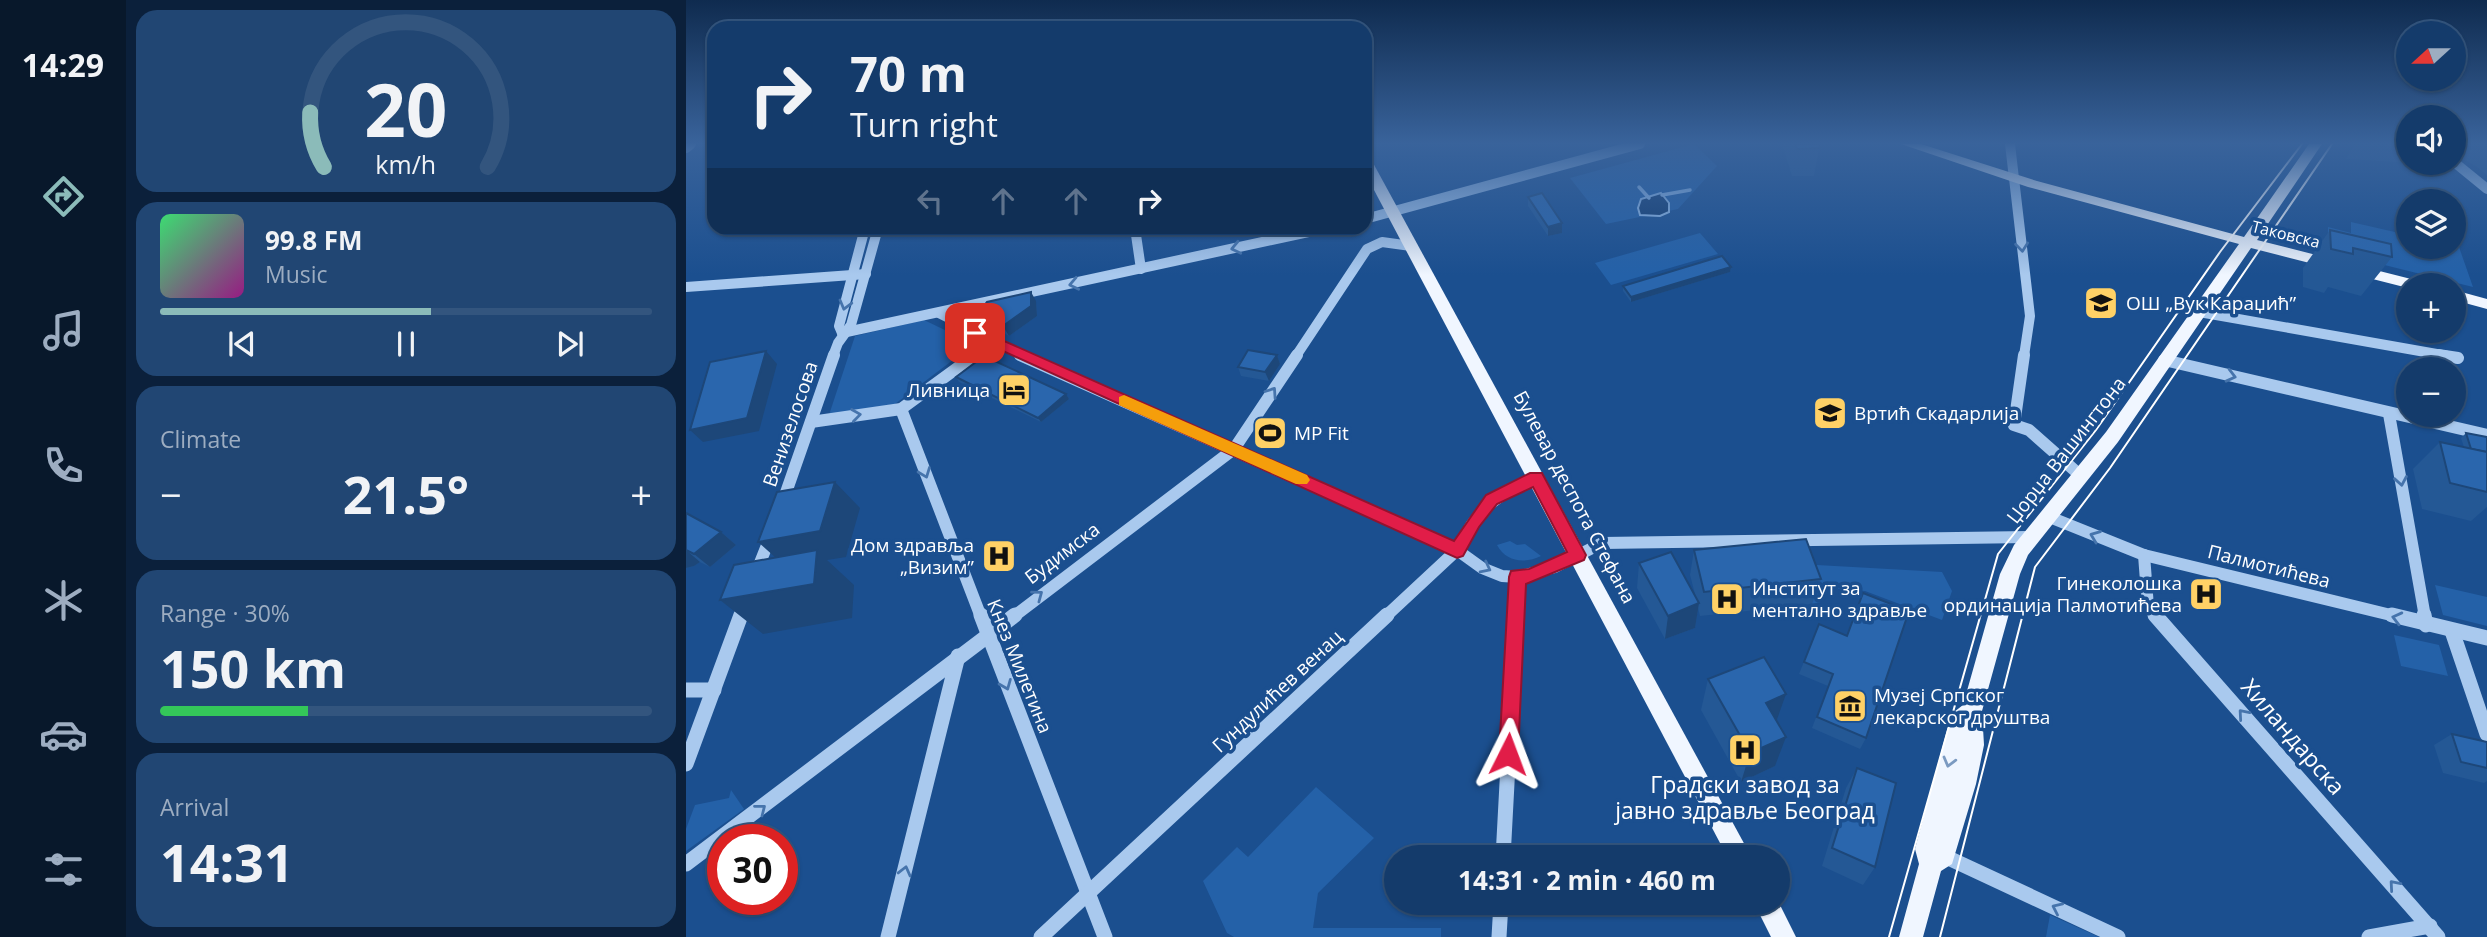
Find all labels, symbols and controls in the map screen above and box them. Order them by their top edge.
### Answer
north arrow [2396,21,2466,91]
map controls [2396,21,2466,427]
text: 70 m [850,40,967,106]
text: 14:29 [22,43,104,86]
icon: right [735,49,826,140]
text: 20 [364,59,448,158]
text: Turn right [850,103,998,146]
button: sound [2396,105,2466,175]
text: km/h [376,147,436,181]
icon: directions [39,172,88,221]
icon: left [911,182,949,220]
icon: ahead [984,182,1022,220]
icon: ahead [1057,182,1095,220]
icon: right [1130,182,1168,220]
button: layers [2396,189,2466,259]
street label: Таковска [2250,215,2322,253]
text: 99.8 FM [265,222,363,258]
one-way arrow [1230,239,1242,254]
one-way arrow [2014,242,2029,253]
text: Music [265,258,328,290]
button: + [2396,273,2466,343]
one-way arrow [1068,275,1080,290]
school or university icon: ОШ „Вук Караџић” [2082,284,2120,322]
place label: ОШ „Вук Караџић” [2126,290,2296,316]
one-way arrow [838,298,853,310]
pin [945,303,1005,363]
icon: music [39,306,88,355]
icon: arrive [956,314,994,352]
icon: previous [223,325,261,363]
icon: pause [387,325,425,363]
icon: next [551,325,589,363]
button: − [2396,357,2466,427]
street label: Венизелосова [756,358,824,490]
one-way arrow [2225,368,2237,382]
hotel icon: Ливница [995,371,1033,409]
street label: Џорџа Вашингтона [2001,371,2131,529]
place label: Ливница [907,377,990,403]
street label: Булевар деспота Стефана [1508,386,1642,608]
one-way arrow [1263,387,1276,400]
school or university icon: Вртић Скадарлија [1811,394,1849,432]
place label: Вртић Скадарлија [1854,400,2019,426]
one-way arrow [850,408,862,423]
sports icon: MP Fit [1251,414,1289,452]
place label: MP Fit [1294,420,1349,446]
text: Climate [160,423,241,455]
icon: phone [39,441,88,490]
text: 21.5° [343,458,469,529]
one-way arrow [916,466,930,478]
text: − [160,468,182,520]
text: + [630,468,652,520]
one-way arrow [2393,475,2408,487]
street label: Будимска [1019,516,1105,590]
one-way arrow [2090,530,2102,544]
place label: Дом здравља „Визим” [851,532,974,580]
hospital icon: Дом здравља „Визим” [980,537,1018,575]
street label: Палмотићева [2205,538,2333,594]
one-way arrow [1479,560,1491,574]
place label: Гинеколошка ординација Палмотићева [1944,570,2182,618]
place label: Институт за ментално здравље [1752,575,1927,623]
hospital icon: Гинеколошка ординација Палмотићева [2187,575,2225,613]
icon: climate [39,576,88,625]
hospital icon: Институт за ментално здравље [1708,580,1746,618]
one-way arrow [1030,591,1043,603]
street label: Кнез Милетина [981,595,1059,737]
text: Range · 30% [160,597,290,629]
one-way arrow [2391,612,2403,626]
street label: Гундулићев венац [1206,624,1348,758]
text: 150 km [160,632,346,703]
street label: Хиландарска [2234,671,2353,801]
one-way arrow [998,678,1012,690]
place label: Музеј Српског лекарског друштва [1874,682,2050,730]
museum icon: Музеј Српског лекарског друштва [1831,687,1869,725]
icon: car [39,710,88,759]
one-way arrow [2239,710,2251,723]
position arrow [1471,717,1545,791]
hospital icon: Градски завод за јавно здравље Београд [1726,731,1764,769]
one-way arrow [1943,756,1957,768]
place label: Градски завод за јавно здравље Београд [1613,768,1875,826]
text: Arrival [160,791,229,823]
one-way arrow [753,804,765,817]
speed limit sign: 30 [707,824,798,915]
text: 14:31 [160,826,294,897]
icon: filters [39,845,88,894]
text: 14:31 · 2 min · 460 m [1458,862,1716,898]
one-way arrow [897,865,911,877]
one-way arrow [2390,880,2402,893]
one-way arrow [2051,902,2064,916]

